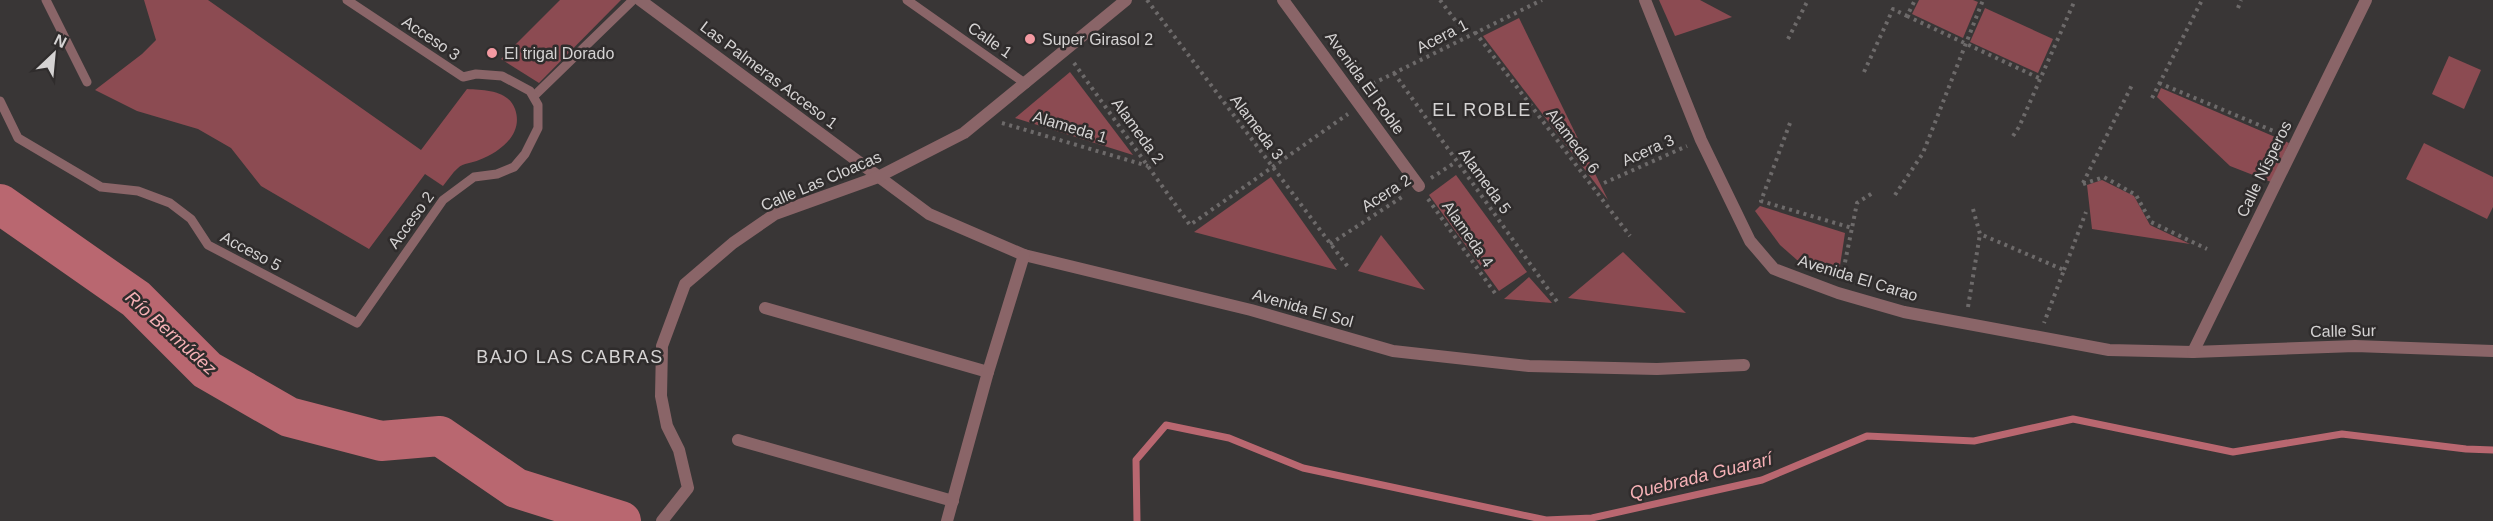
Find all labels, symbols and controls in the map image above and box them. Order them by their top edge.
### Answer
street label: Acceso 3 [399,13,463,64]
street label: Acera 1 [1414,16,1471,56]
street label: Las Palmeras Acceso 1 [697,18,841,132]
street label: Calle 1 [965,19,1015,61]
north arrow [24,24,84,84]
street label: Avenida El Roble [1322,28,1408,138]
text: N [51,31,69,51]
place label: Super Girasol 2 [1042,31,1153,48]
marker: Super Girasol 2 [1023,32,1037,46]
place label: El trigal Dorado [504,45,614,62]
marker: El trigal Dorado [485,46,499,60]
street label: Alameda 3 [1227,91,1287,163]
street label: Alameda 2 [1109,95,1167,167]
district label: EL ROBLE [1432,100,1532,120]
street label: Alameda 6 [1543,105,1603,177]
street label: Alameda 1 [1031,108,1109,146]
street label: Calle Nísperos [2233,118,2295,220]
street label: Acera 3 [1619,131,1677,169]
street label: Alameda 5 [1456,145,1514,217]
street label: Calle Las Cloacas [758,148,884,214]
street label: Acera 2 [1358,171,1414,215]
street label: Acceso 2 [385,188,437,252]
street label: Alameda 4 [1439,198,1497,270]
street label: Acceso 5 [218,228,284,274]
street label: Avenida El Carao [1796,252,1920,304]
street label: Avenida El Sol [1251,286,1355,330]
water label: Río Bermúdez [122,287,220,379]
street label: Calle Sur [2310,322,2377,340]
district label: BAJO LAS CABRAS [476,347,664,367]
water label: Quebrada Guararí [1628,448,1776,503]

